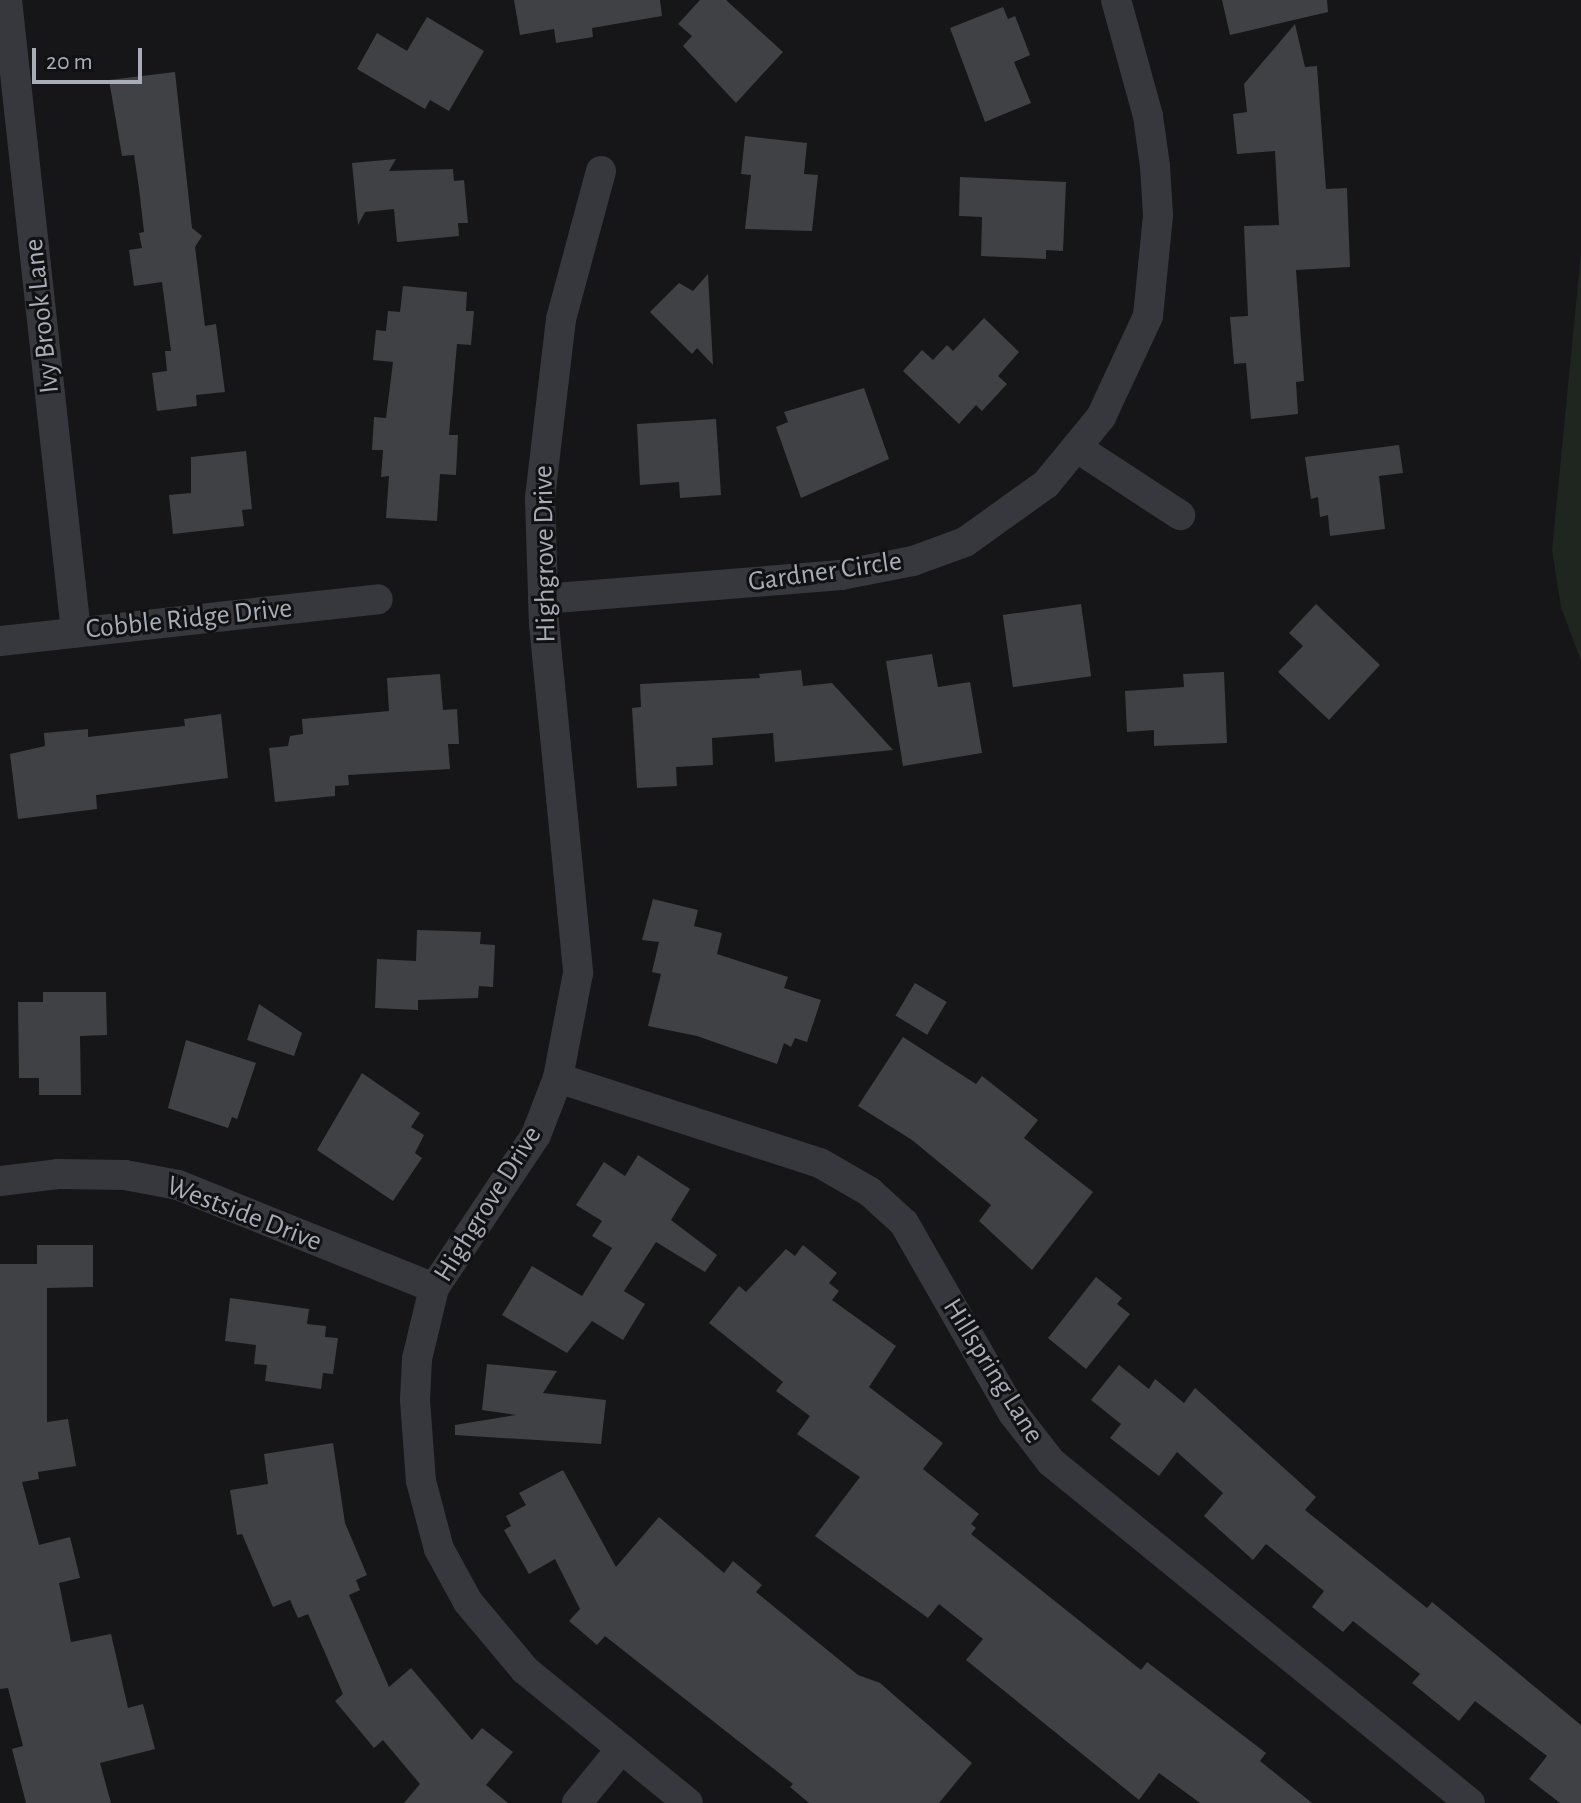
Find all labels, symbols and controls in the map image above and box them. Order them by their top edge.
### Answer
scale bar [36,32,146,82]
text: 20 m [46,50,93,74]
street label: Ivy Brook Lane [17,237,67,395]
street label: Highgrove Drive [527,465,563,643]
street label: Gardner Circle [746,545,904,599]
street label: Cobble Ridge Drive [84,591,294,647]
street label: Highgrove Drive [427,1120,549,1288]
street label: Westside Drive [162,1169,326,1259]
street label: Hillspring Lane [935,1292,1051,1450]

